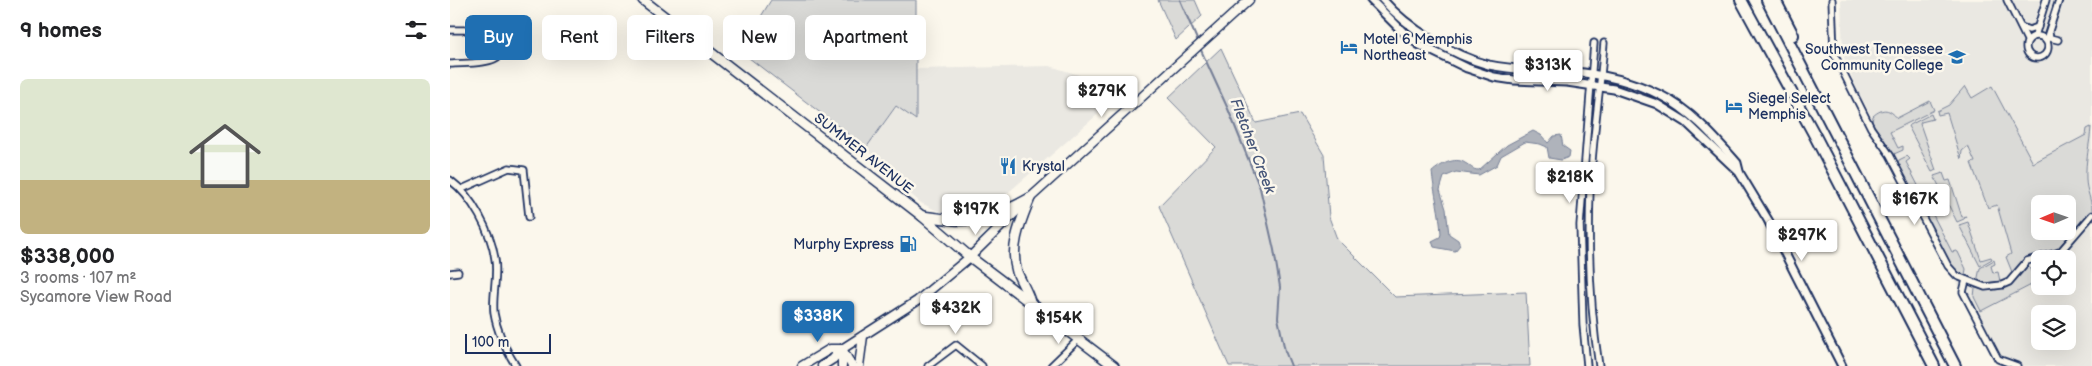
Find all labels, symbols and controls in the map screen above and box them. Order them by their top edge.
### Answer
chip: Buy [465,15,532,60]
chip: Rent [542,15,617,60]
chip: Filters [627,15,713,60]
chip: New [723,15,795,60]
chip: Apartment [805,15,926,60]
icon: filters [402,16,430,44]
text: 9 homes [20,18,102,43]
place label: Motel 6 Memphis Northeast [1363,31,1472,64]
hotel icon: Motel 6 Memphis Northeast [1339,37,1359,57]
place label: Southwest Tennessee Community College [1805,41,1943,74]
school or university icon: Southwest Tennessee Community College [1947,47,1967,67]
pin: $313K [1513,49,1583,92]
text: $313K [1525,56,1571,75]
pin: $279K [1067,76,1137,118]
text: $279K [1078,82,1126,101]
place label: Siegel Select Memphis [1748,90,1832,123]
water label: Fletcher Creek [1226,96,1280,197]
hotel icon: Siegel Select Memphis [1724,96,1744,116]
street label: SUMMER AVENUE [811,109,917,197]
icon: home [180,111,270,201]
restaurant icon: Krystal [998,156,1018,176]
place label: Krystal [1022,158,1065,175]
pin: $218K [1535,162,1605,204]
text: $218K [1546,168,1594,187]
pin: $167K [1880,184,1950,226]
text: $167K [1892,190,1938,209]
pin: $197K [941,194,1011,236]
north arrow [2031,195,2076,240]
map controls [2031,195,2076,350]
text: $197K [953,200,999,219]
pin: $297K [1767,220,1837,262]
text: $297K [1777,226,1827,245]
fuel station icon: Murphy Express [898,234,918,254]
place label: Murphy Express [793,236,894,253]
text: $338,000 [20,244,115,269]
button: locate [2031,250,2076,295]
text: 3 rooms · 107 m² [20,269,136,288]
text: Sycamore View Road [20,288,172,307]
pin: $432K [921,292,991,335]
text: $432K [931,299,981,318]
pin: $338K [783,300,853,343]
pin: $154K [1024,302,1094,345]
button: layers [2031,305,2076,350]
text: $338K [793,307,843,326]
text: $154K [1036,309,1082,328]
scale bar [465,331,551,354]
text: 100 m [472,334,509,351]

